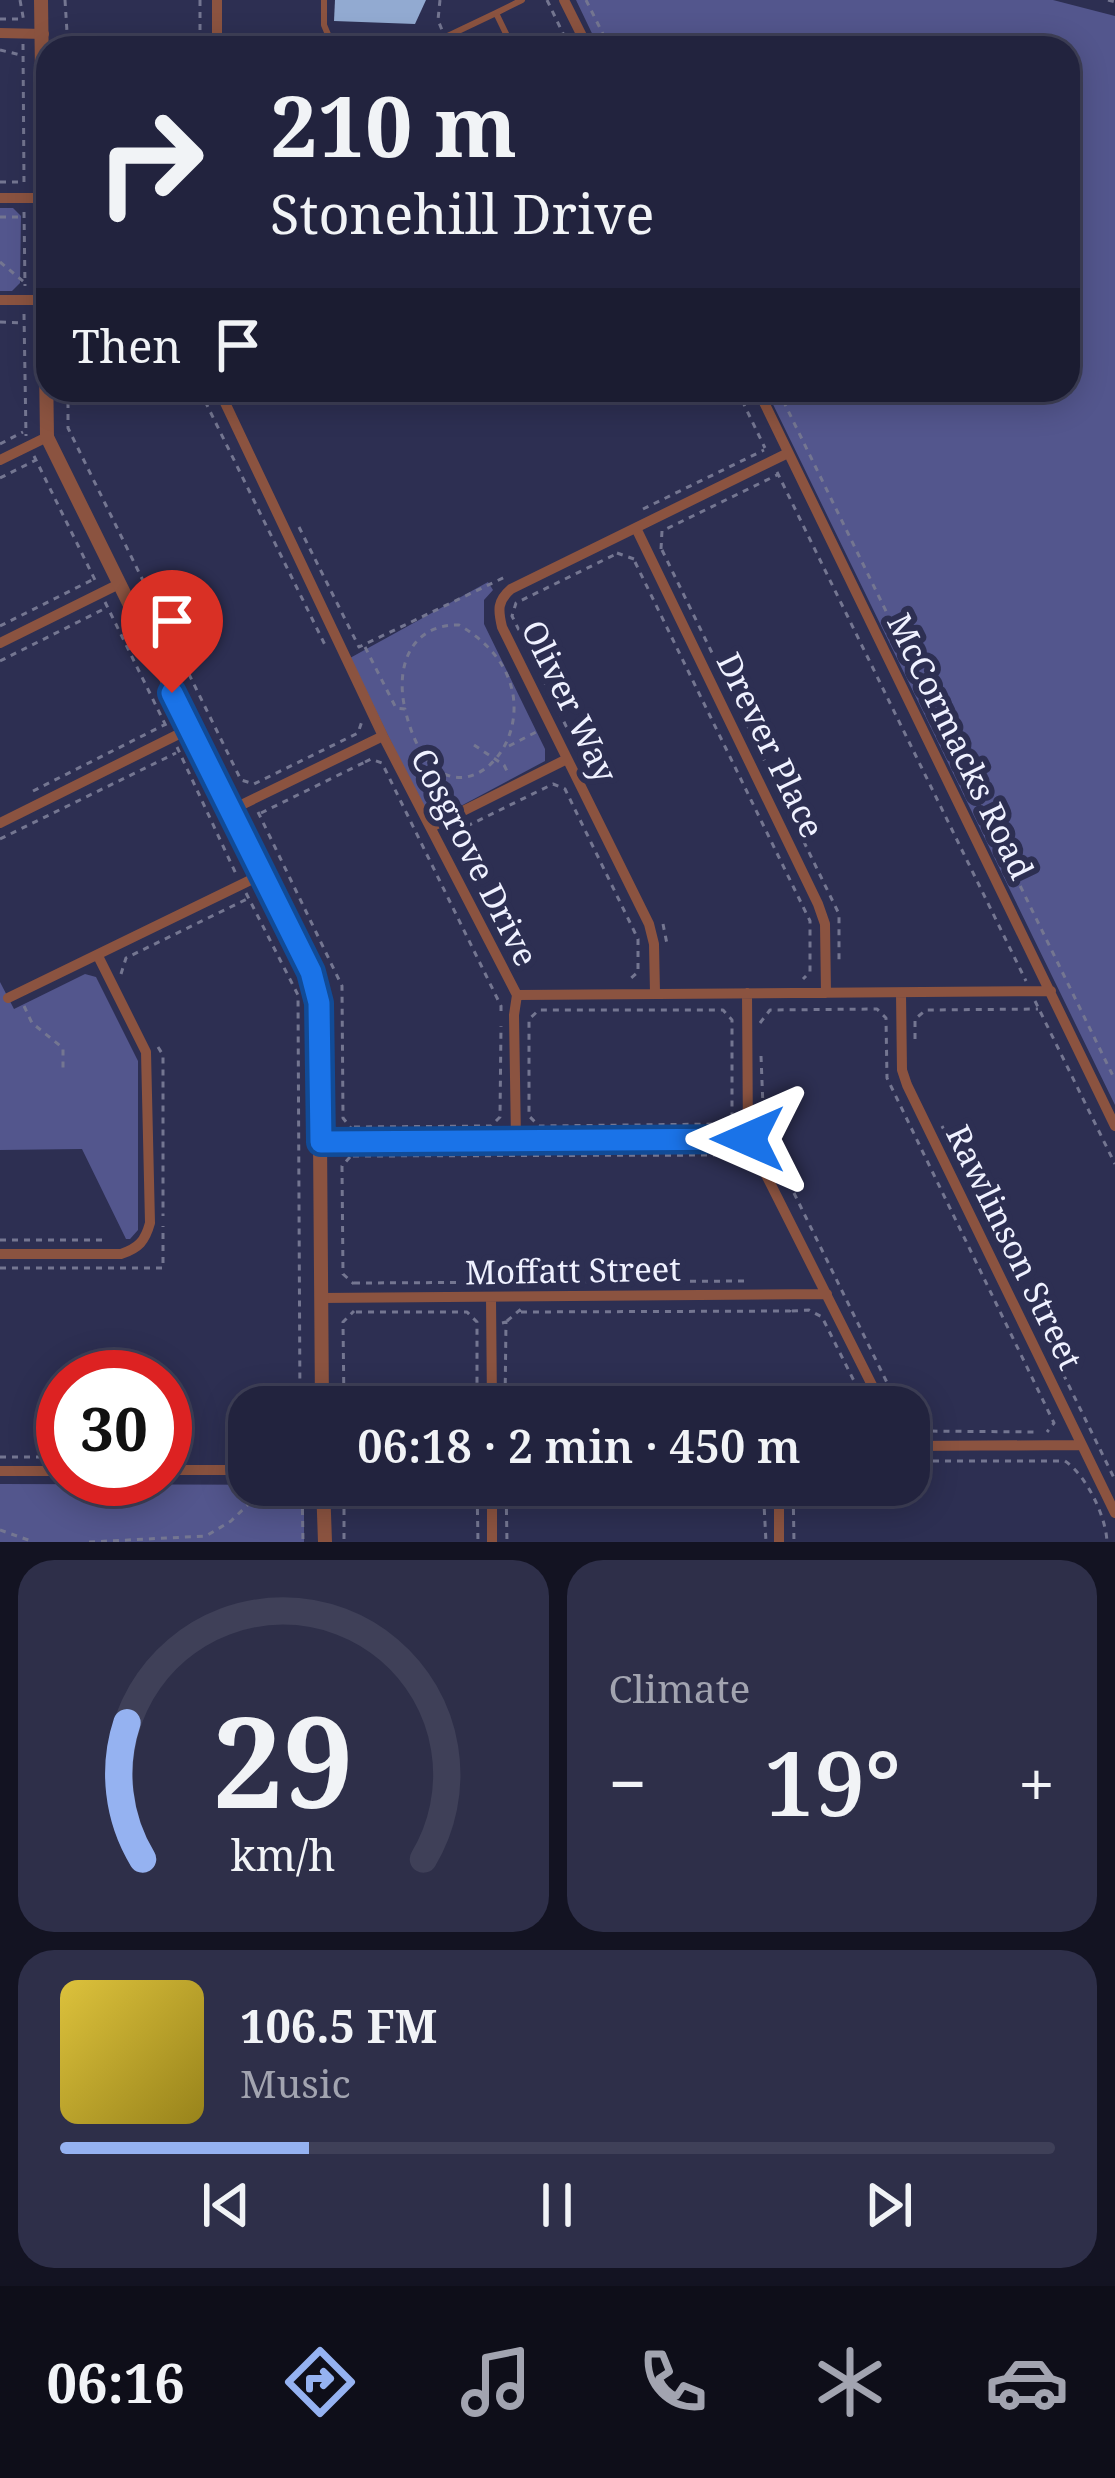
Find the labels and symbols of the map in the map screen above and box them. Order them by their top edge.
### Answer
pin [121,570,223,693]
street label: McCormacks Road [877,606,1045,886]
street label: Oliver Way [511,613,629,790]
street label: Drever Place [707,645,835,845]
street label: Cosgrove Drive [401,740,549,974]
position arrow [685,1076,811,1202]
street label: Rawlinson Street [936,1117,1094,1377]
street label: Moffatt Street [465,1246,681,1294]
speed limit sign: 30 [36,1350,192,1506]

